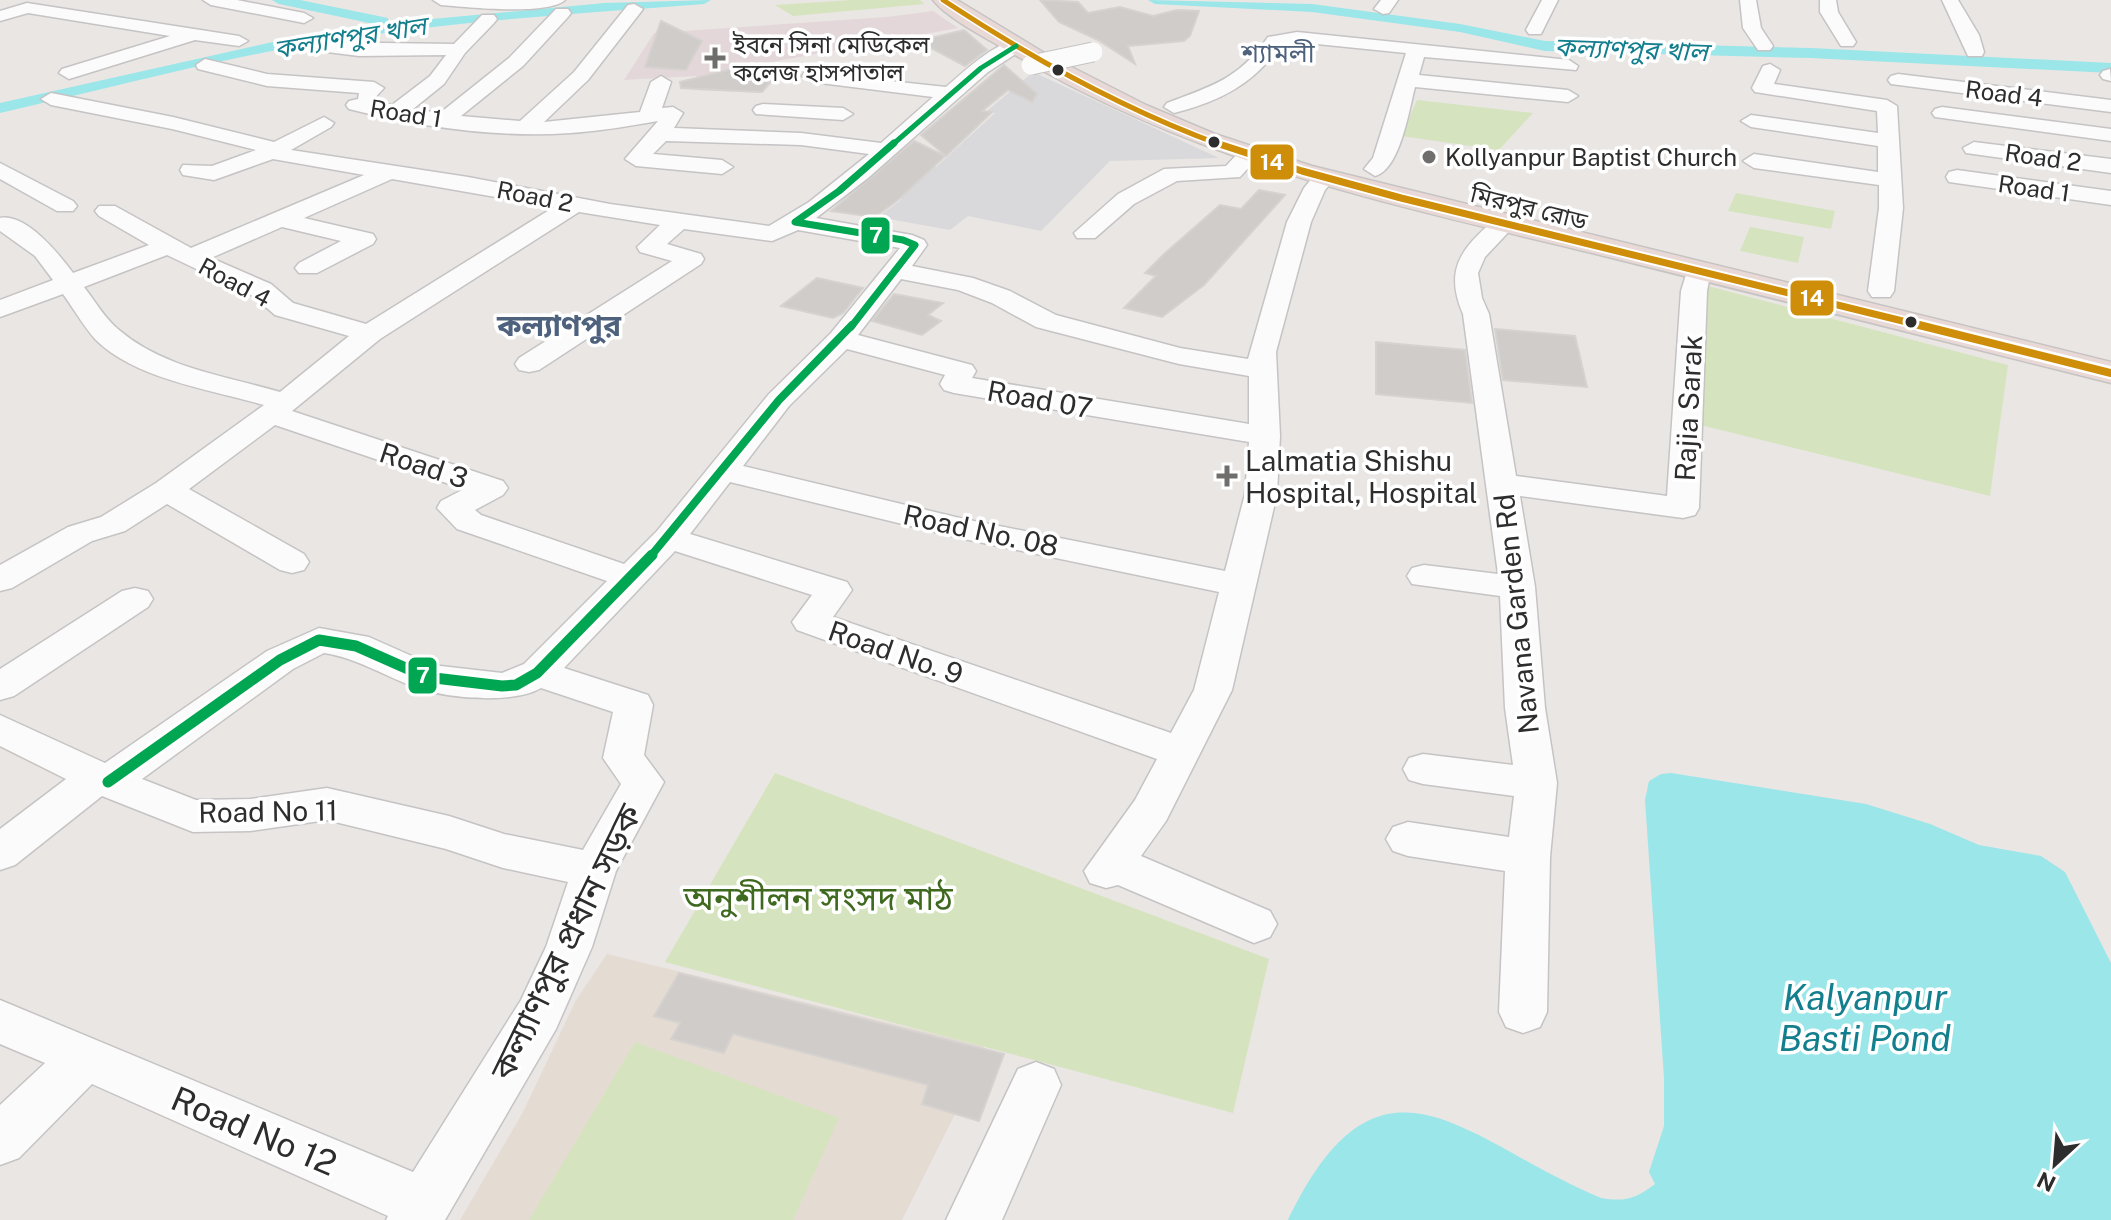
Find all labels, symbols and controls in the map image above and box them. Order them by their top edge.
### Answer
water label: কল্যাণপুর খাল [272,9,433,64]
place label: ইবনে সিনা মেডিকেল কলেজ হাসপাতাল [732,30,930,86]
water label: কল্যাণপুর খাল [1554,31,1713,67]
district label: শ্যামলী [1240,37,1316,68]
marker: ইবনে সিনা মেডিকেল কলেজ হাসপাতাল [704,47,726,69]
unlabelled marker [1050,62,1066,78]
street label: Road 4 [1964,74,2044,112]
street label: Road 1 [368,94,444,132]
unlabelled marker [1206,134,1222,150]
street label: Road 2 [2003,138,2083,176]
line badge: 14 [1249,143,1295,181]
place label: Kollyanpur Baptist Church [1445,143,1737,171]
marker: Kollyanpur Baptist Church [1420,148,1438,166]
text: 14 [1260,149,1284,175]
street label: Road 1 [1996,169,2072,207]
street label: Road 2 [495,175,575,217]
street label: মিরপুর রোড [1467,179,1591,236]
line badge: 7 [860,216,891,255]
text: 7 [869,222,883,248]
street label: Road 4 [194,251,276,313]
line badge: 14 [1789,279,1835,317]
text: 14 [1800,285,1824,311]
district label: কল্যাণপুর [496,307,622,344]
unlabelled marker [1903,314,1919,330]
street label: Rajia Sarak [1668,334,1708,482]
street label: Road 07 [985,373,1095,425]
street label: Road 3 [376,435,472,495]
place label: Lalmatia Shishu Hospital, Hospital [1245,444,1478,509]
marker: Lalmatia Shishu Hospital, Hospital [1216,465,1238,487]
street label: Navana Garden Rd [1487,492,1545,736]
street label: Road No. 08 [900,497,1062,563]
street label: Road No. 9 [824,614,968,690]
line badge: 7 [407,656,438,695]
text: 7 [416,662,430,688]
street label: Road No 11 [198,793,338,829]
street label: কল্যাণপুর প্রধান সড়ক [482,797,650,1087]
park label: অনুশীলন সংসদ মাঠ [682,878,953,918]
water label: Kalyanpur Basti Pond [1779,976,1951,1059]
street label: Road No 12 [165,1078,343,1184]
north arrow [2015,1124,2095,1204]
text: N [2033,1167,2060,1197]

